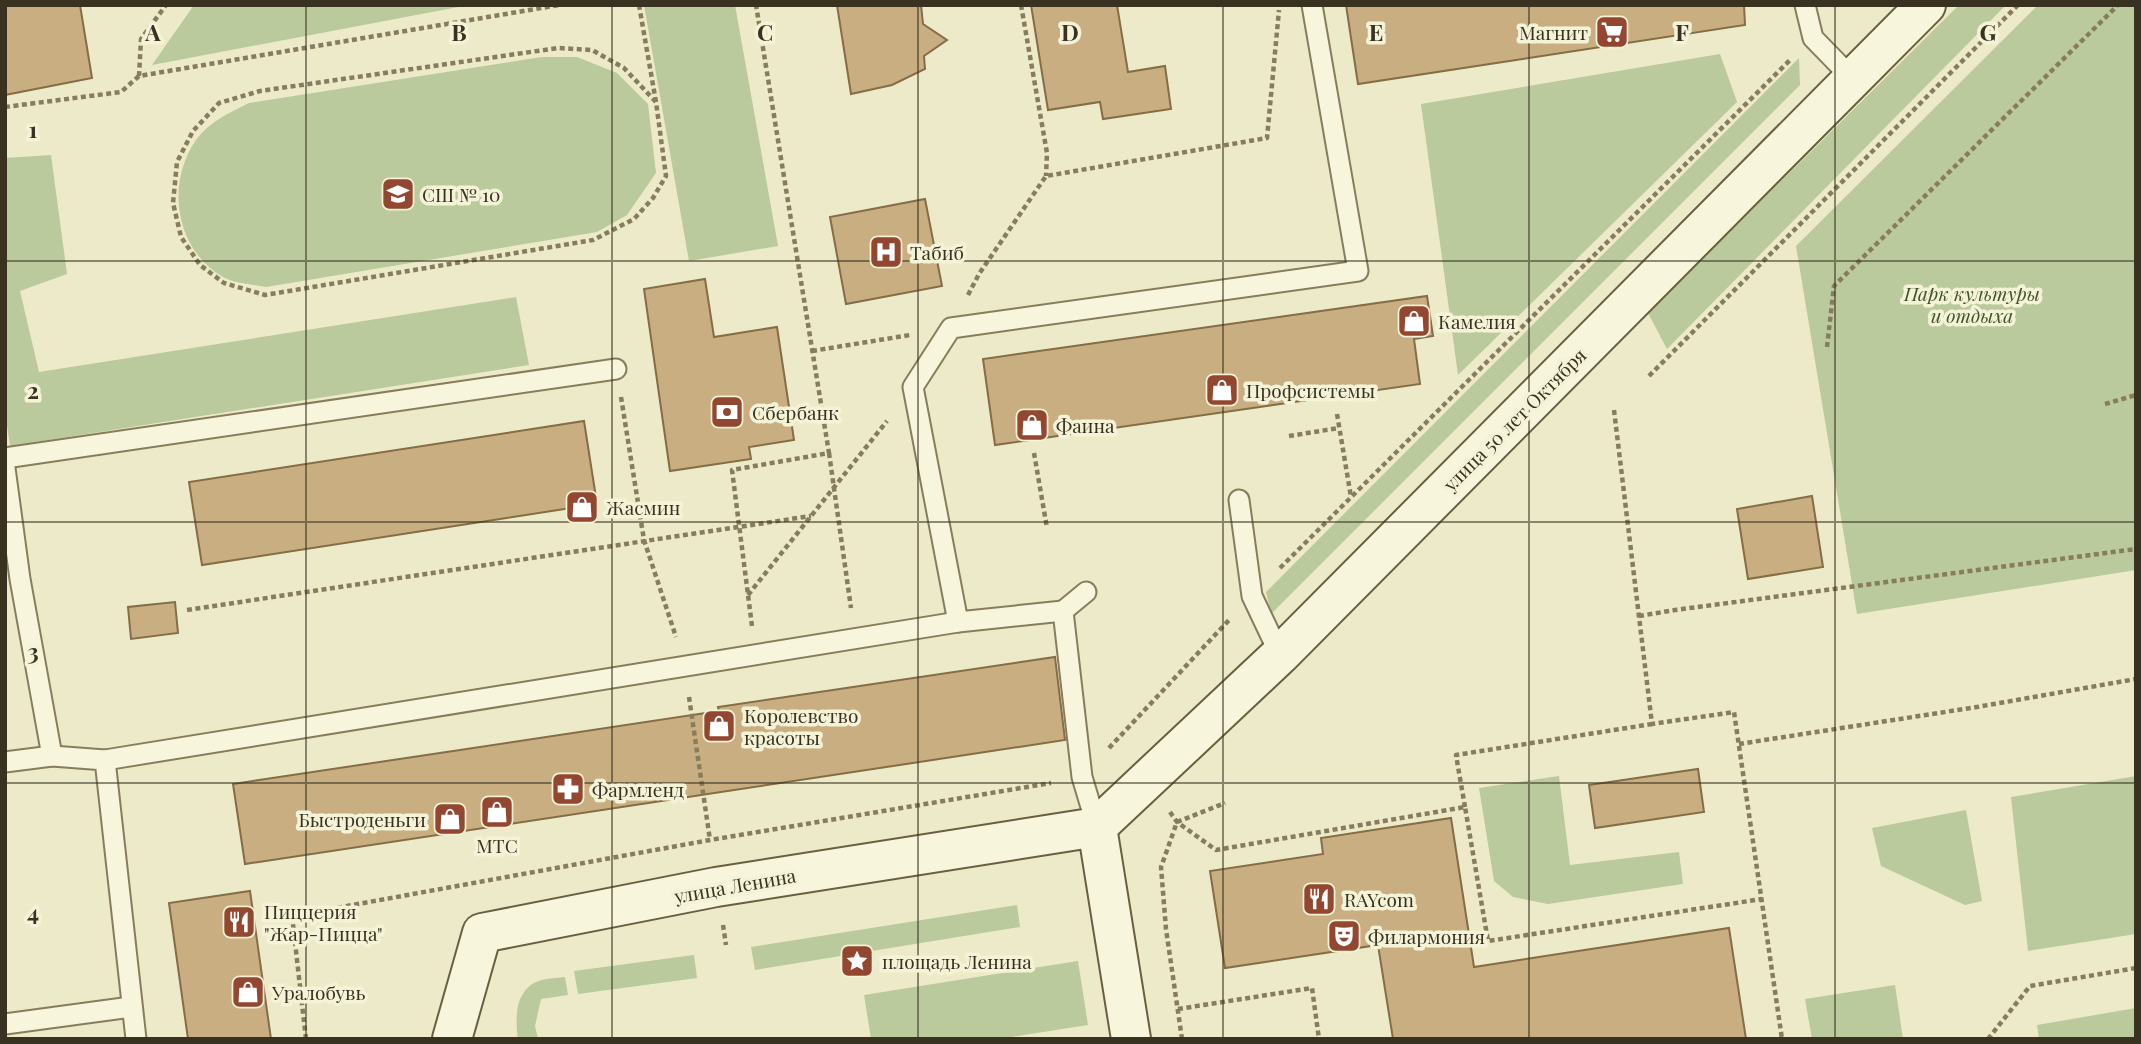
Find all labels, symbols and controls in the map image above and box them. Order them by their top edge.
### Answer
supermarket icon: Магнит [1593,13,1631,51]
text: A [144,16,161,47]
text: B [451,16,467,47]
text: C [757,16,773,47]
text: D [1061,16,1079,47]
text: E [1369,16,1383,47]
text: F [1675,16,1689,47]
text: G [1980,16,1997,47]
place label: Магнит [1519,19,1588,45]
text: 1 [29,113,38,144]
school or university icon: СШ № 10 [379,175,417,213]
place label: СШ № 10 [422,181,500,207]
hospital icon: Табиб [867,233,905,271]
place label: Табиб [910,239,964,265]
park label: Парк культуры и отдыха [1903,280,2040,328]
shop icon: Камелия [1395,302,1433,340]
place label: Камелия [1438,308,1516,334]
street label: улица 50 лет Октября [1436,342,1591,497]
shop icon: Профсистемы [1203,371,1241,409]
text: 2 [27,374,39,405]
place label: Профсистемы [1246,377,1375,403]
bank icon: Сбербанк [708,393,746,431]
place label: Сбербанк [752,399,839,425]
shop icon: Фаина [1013,406,1051,444]
place label: Фаина [1056,412,1115,438]
shop icon: Жасмин [563,488,601,526]
place label: Жасмин [606,494,681,520]
text: 3 [27,635,39,666]
place label: Королевство красоты [744,702,858,750]
shop icon: Королевство красоты [700,707,738,745]
pharmacy icon: Фармленд [549,770,587,808]
place label: Фармленд [592,776,684,802]
shop icon: МТС [478,793,516,831]
shop icon: Быстроденьги [431,800,469,838]
place label: Быстроденьги [298,806,426,832]
place label: МТС [476,832,518,858]
street label: улица Ленина [671,861,798,909]
restaurant icon: RAYcom [1300,880,1338,918]
place label: RAYcom [1344,886,1414,912]
text: 4 [27,896,39,927]
place label: Пиццерия "Жар-Пицца" [264,898,383,946]
restaurant icon: Пиццерия "Жар-Пицца" [220,903,258,941]
theatre icon: Филармония [1325,917,1363,955]
place label: Филармония [1368,923,1485,949]
place icon: площадь Ленина [838,942,876,980]
place label: площадь Ленина [882,948,1032,974]
shop icon: Уралобувь [229,973,267,1011]
place label: Уралобувь [271,979,365,1005]

